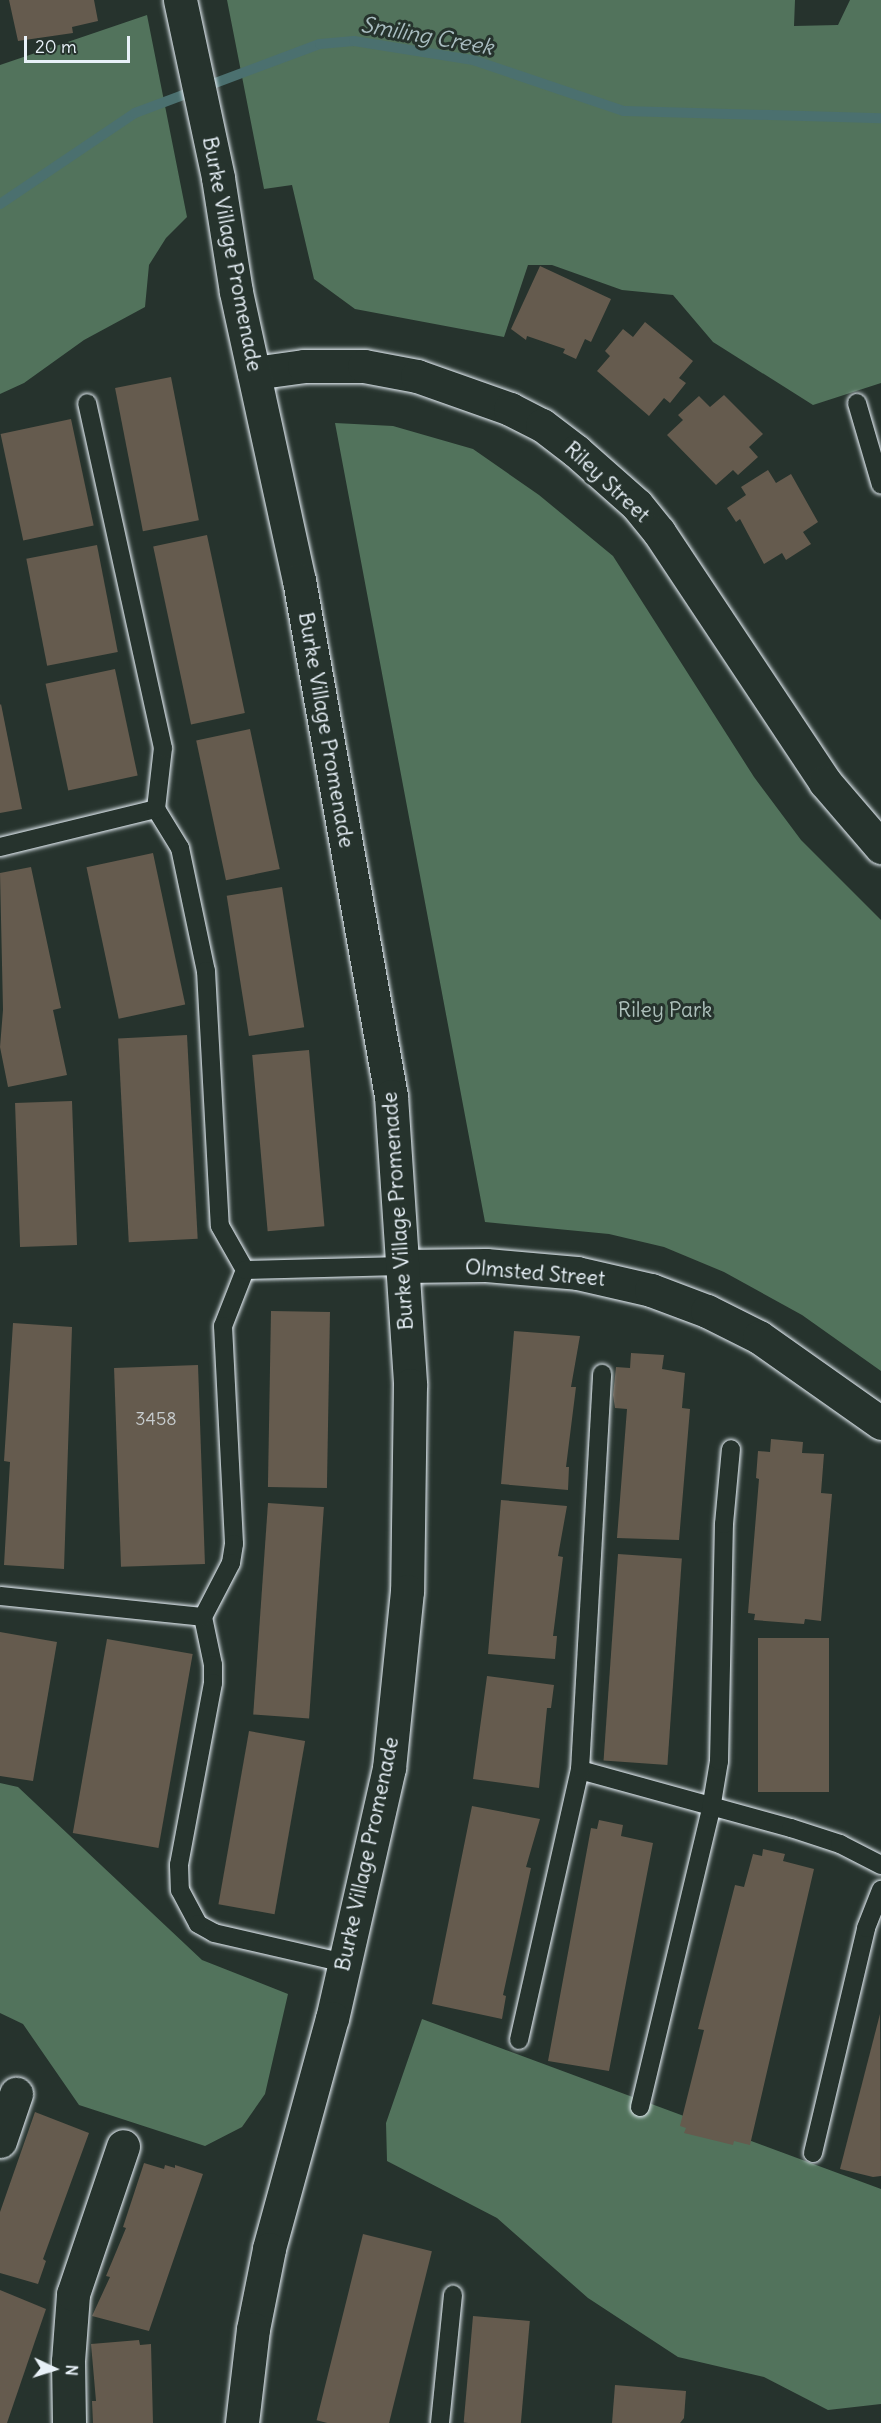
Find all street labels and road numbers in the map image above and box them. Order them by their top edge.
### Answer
street label: Burke Village Promenade [197,134,267,374]
street label: Riley Street [559,436,655,528]
street label: Burke Village Promenade [293,610,359,850]
street label: Burke Village Promenade [377,1091,419,1331]
street label: Olmsted Street [464,1254,606,1292]
street label: Burke Village Promenade [330,1735,404,1973]

